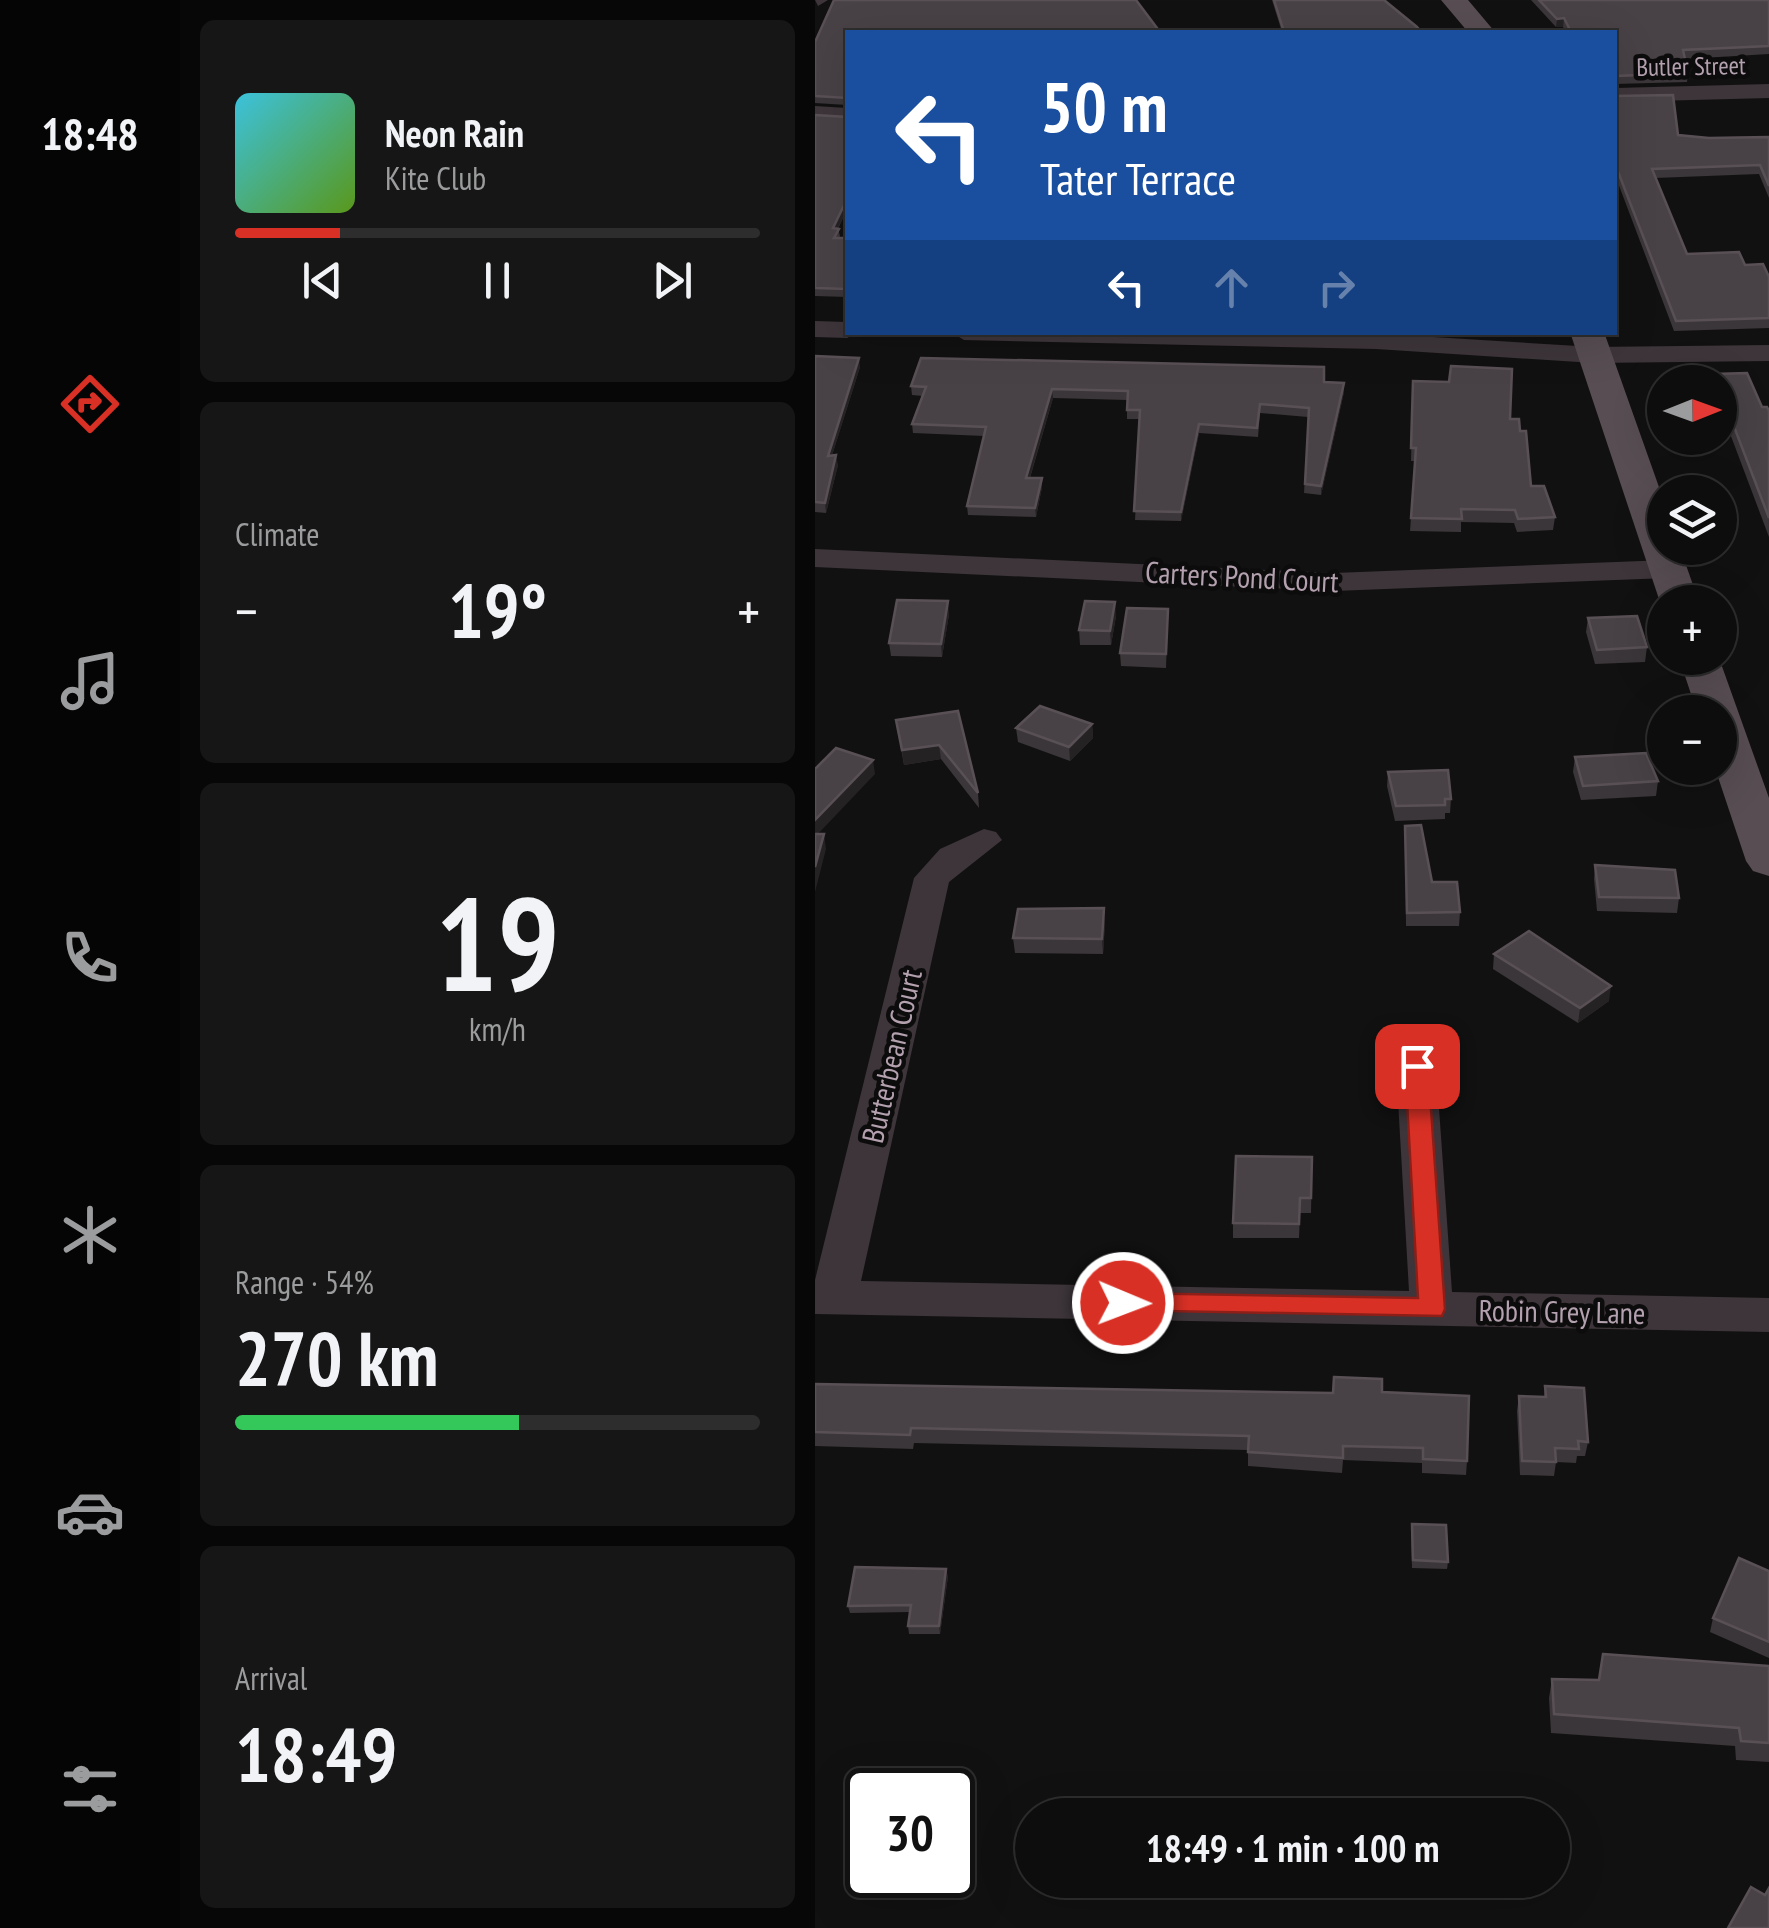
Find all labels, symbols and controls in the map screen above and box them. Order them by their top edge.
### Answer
street label: Butler Street [1636,49,1746,83]
text: 50 m [1040,61,1168,151]
icon: left [875,70,1005,200]
text: 18:48 [41,104,139,162]
text: Neon Rain [385,108,524,157]
text: Tater Terrace [1040,149,1236,207]
text: Kite Club [385,157,486,199]
icon: previous [295,253,350,308]
icon: pause [470,253,525,308]
icon: next [645,253,700,308]
icon: left [1099,260,1154,315]
icon: ahead [1204,260,1259,315]
icon: right [1309,260,1364,315]
north arrow [1647,365,1737,455]
map controls [1647,365,1737,785]
icon: directions [55,369,125,439]
button: layers [1647,475,1737,565]
text: Climate [235,513,319,555]
street label: Carters Pond Court [1144,551,1340,601]
text: 19° [448,562,547,659]
text: − [235,575,258,646]
text: + [737,575,760,646]
button: + [1647,585,1737,675]
icon: music [55,646,125,716]
button: − [1647,695,1737,785]
text: 19 [435,859,560,1027]
icon: phone [55,923,125,993]
street label: Butterbean Court [852,965,930,1147]
text: km/h [469,1008,526,1050]
pin [1375,1024,1460,1109]
icon: arrive [1390,1039,1445,1094]
icon: climate [55,1200,125,1270]
position arrow [1071,1251,1175,1355]
text: Range · 54% [235,1261,374,1303]
street label: Robin Grey Lane [1478,1290,1646,1332]
text: 270 km [235,1310,439,1407]
icon: car [55,1477,125,1547]
text: Arrival [235,1657,307,1699]
text: 18:49 [235,1706,397,1803]
icon: filters [55,1754,125,1824]
speed limit sign: 30 [845,1768,975,1898]
text: 18:49 · 1 min · 100 m [1146,1823,1439,1872]

